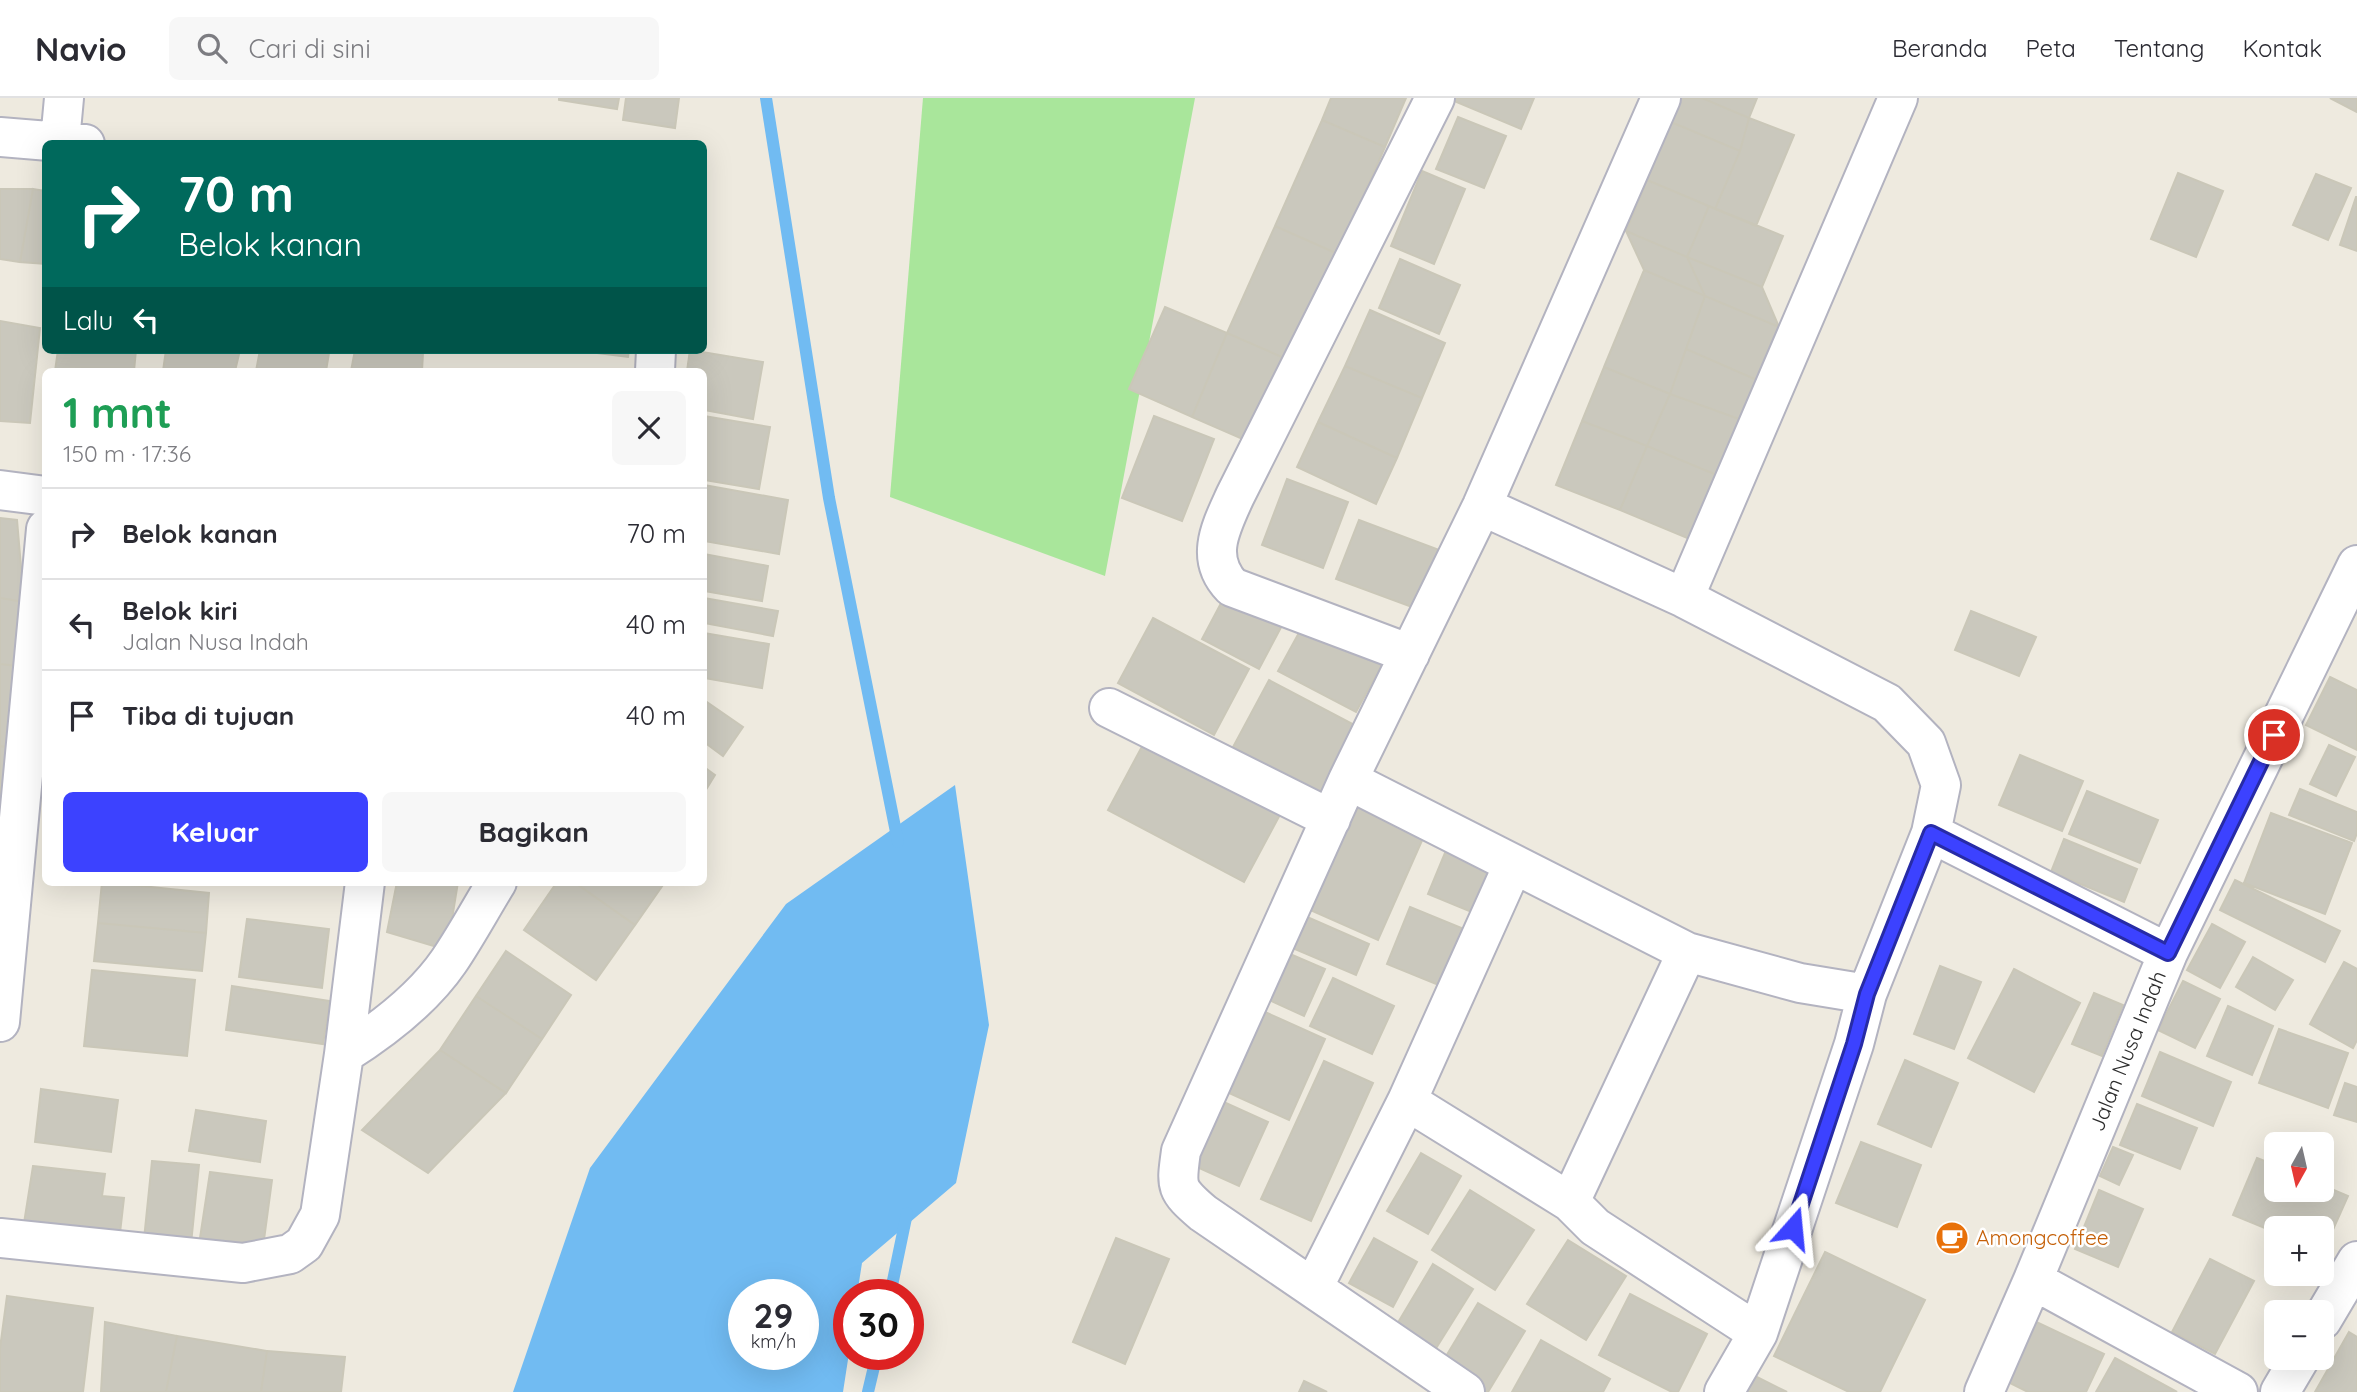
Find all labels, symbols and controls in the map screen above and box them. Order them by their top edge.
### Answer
search box [169,17,659,80]
text: Navio [35,28,127,69]
icon: search [193,29,231,67]
text: Cari di sini [249,32,371,65]
text: Beranda [1892,33,1988,63]
text: Peta [2026,33,2076,63]
text: Tentang [2114,33,2204,63]
text: Kontak [2242,33,2322,63]
text: 70 m [178,163,294,224]
icon: right [63,168,154,259]
text: Belok kanan [178,224,362,264]
icon: left [127,301,165,339]
text: Lalu [63,304,113,337]
text: 1 mnt [63,386,172,439]
button: close [612,391,686,465]
text: 150 m · 17:36 [63,439,191,468]
icon: right [63,515,101,553]
text: Belok kanan [122,517,278,550]
text: 70 m [626,517,686,550]
text: Belok kiri [122,594,238,627]
icon: left [63,606,101,644]
text: 40 m [626,608,686,641]
text: Jalan Nusa Indah [122,627,309,656]
icon: arrive [63,697,101,735]
text: Tiba di tujuan [122,699,294,732]
text: 40 m [626,699,686,732]
pin [2244,705,2304,765]
icon: arrive [2255,716,2293,754]
button: Keluar [63,792,368,872]
button: Bagikan [382,792,686,872]
street label: Jalan Nusa Indah [2083,967,2171,1135]
north arrow [2264,1132,2334,1202]
map controls [2264,1132,2334,1370]
position arrow [1756,1191,1830,1265]
button: + [2264,1216,2334,1286]
cafe icon: Amongcoffee [1933,1219,1971,1257]
place label: Amongcoffee [1976,1224,2109,1250]
speed limit sign: 30 [833,1279,924,1370]
text: 29 [754,1293,793,1337]
button: − [2264,1300,2334,1370]
text: km/h [751,1330,796,1353]

